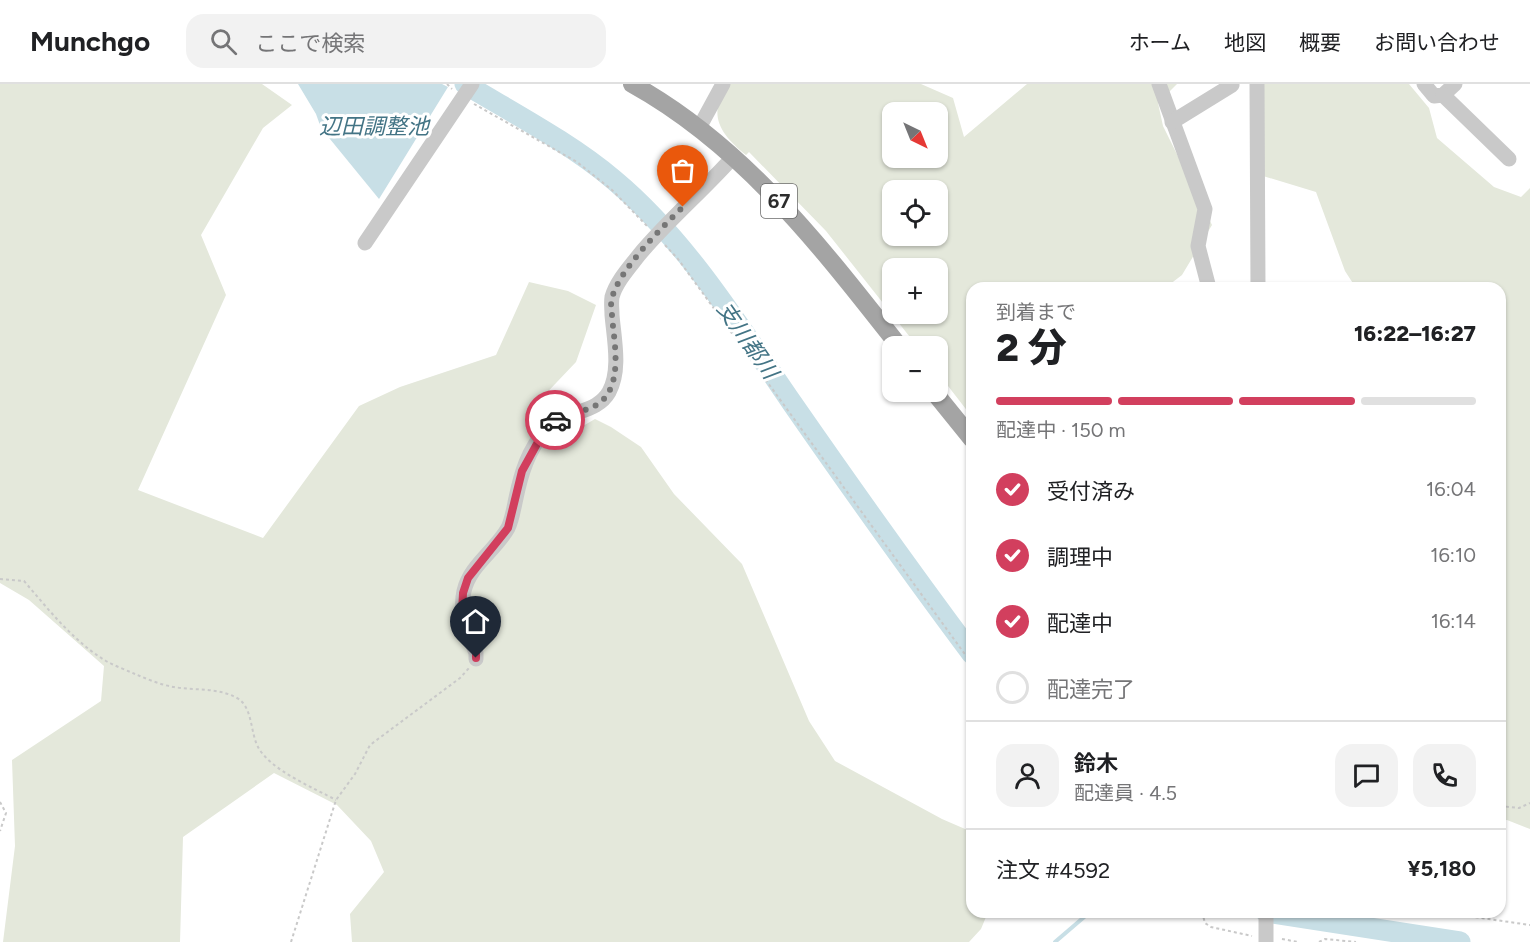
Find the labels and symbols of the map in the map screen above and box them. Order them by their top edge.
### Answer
north arrow [882,102,948,168]
water label: 辺田調整池 [319,113,431,140]
pin [657,145,708,207]
road number: 67 [761,184,797,218]
water label: 支川都川 [711,296,785,386]
courier [525,390,585,450]
pin [450,596,501,658]

